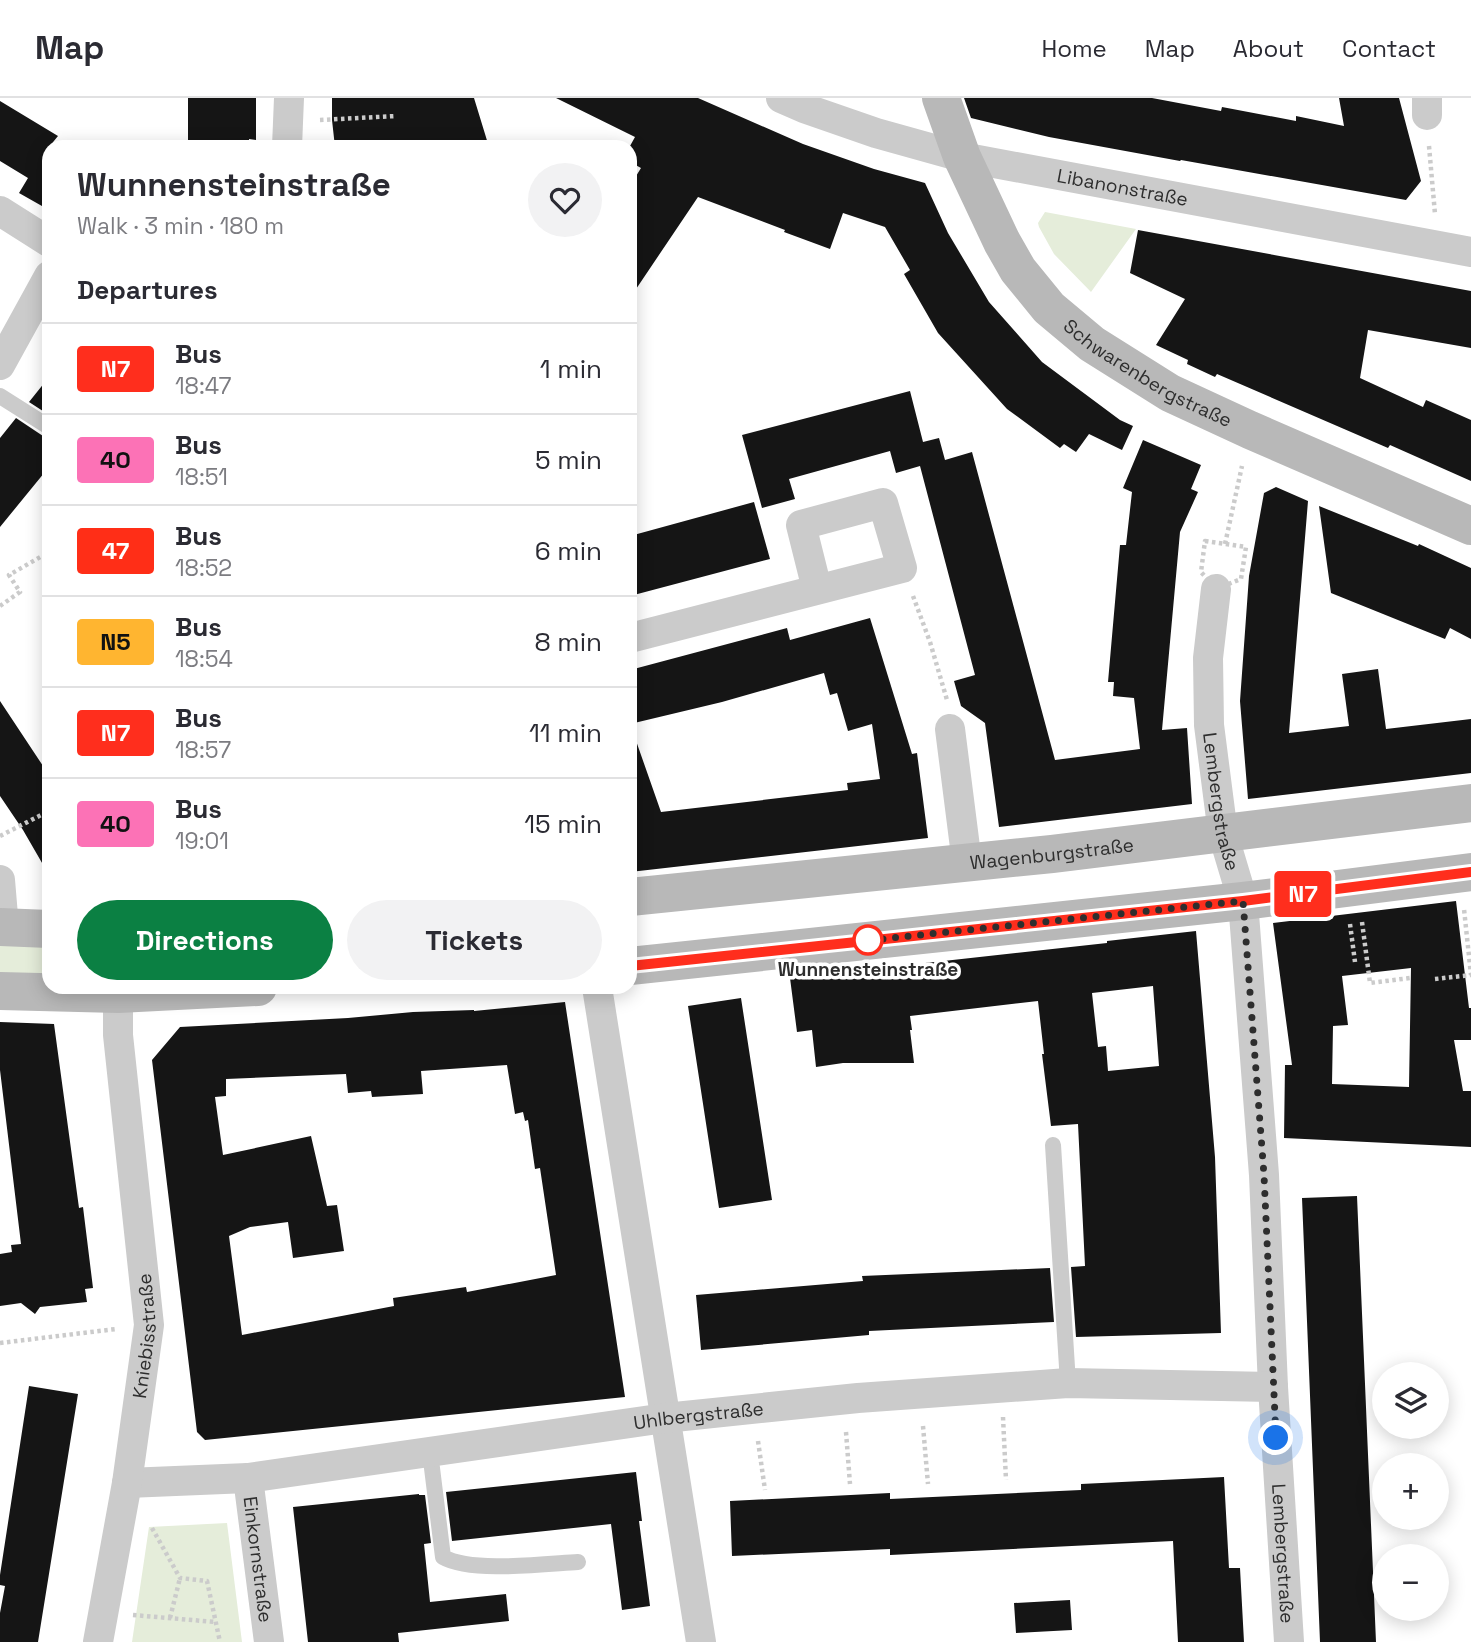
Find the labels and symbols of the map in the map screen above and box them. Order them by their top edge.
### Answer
street label: Libanonstraße [1055,163,1190,212]
street label: Schwarenbergstraße [1058,314,1236,433]
street label: Lembergstraße [1197,731,1245,874]
street label: Wagenburgstraße [969,832,1135,875]
line badge: N7 [1272,871,1334,917]
marker: Wunnensteinstraße [853,925,883,955]
place label: Wunnensteinstraße [778,957,958,982]
street label: Kniebisstraße [127,1272,162,1400]
street label: Uhlbergstraße [632,1396,765,1435]
your location [1258,1420,1293,1455]
street label: Lembergstraße [1266,1483,1300,1624]
street label: Einkornstraße [237,1495,278,1624]

